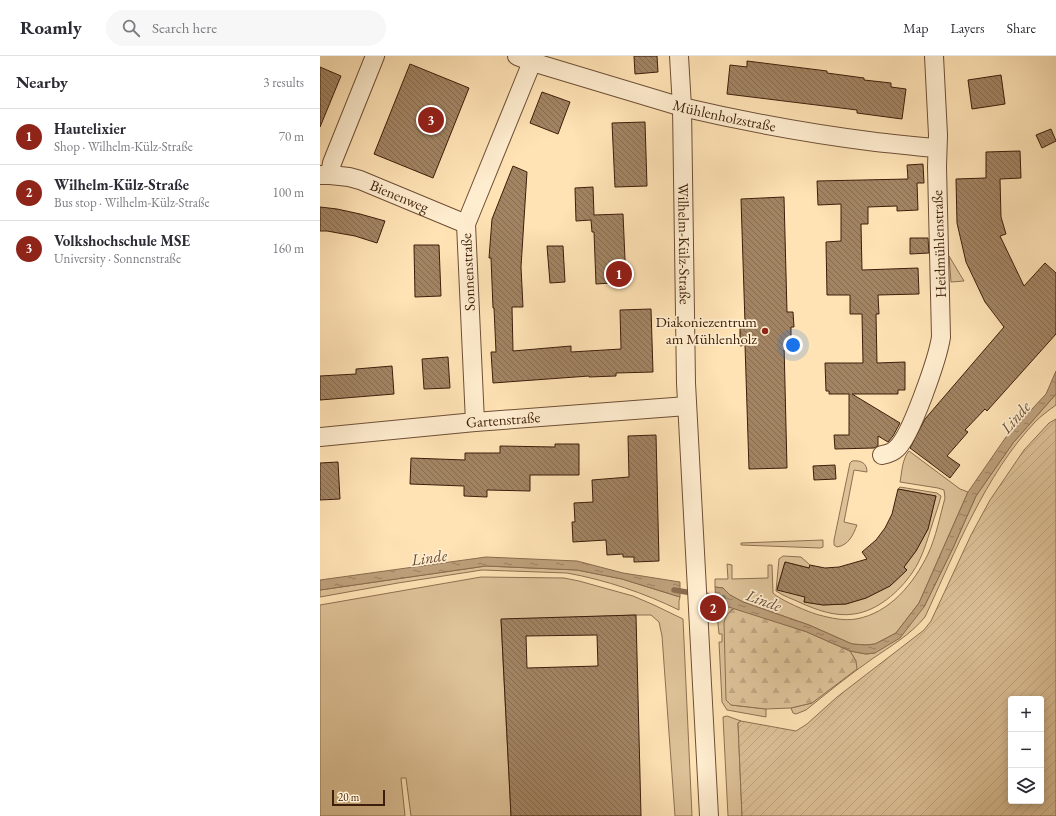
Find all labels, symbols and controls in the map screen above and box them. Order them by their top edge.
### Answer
search box [106,10,386,46]
text: Roamly [20,15,82,40]
icon: search [120,17,142,39]
text: Search here [152,18,217,37]
text: Map [903,19,928,37]
text: Layers [950,19,985,37]
text: Share [1007,19,1036,37]
text: Nearby [16,71,68,93]
text: 3 results [263,74,304,91]
street label: Mühlenholzstraße [671,95,778,135]
pin: 3 [418,105,444,135]
text: Hautelixier [54,119,126,138]
text: 1 [26,128,32,145]
text: 70 m [279,128,304,145]
text: Shop · Wilhelm-Külz-Straße [54,138,193,155]
text: Wilhelm-Külz-Straße [54,175,189,194]
street label: Bienenweg [367,175,432,217]
street label: Wilhelm-Külz-Straße [674,183,695,305]
text: 2 [26,184,32,201]
text: 100 m [273,184,304,201]
street label: Heidmühlenstraße [927,190,950,298]
text: Bus stop · Wilhelm-Külz-Straße [54,194,210,211]
text: Volkshochschule MSE [54,231,190,250]
street label: Sonnenstraße [456,232,479,311]
text: 3 [26,240,32,257]
text: 160 m [273,240,304,257]
text: University · Sonnenstraße [54,250,181,267]
pin: 1 [606,259,632,289]
place label: Diakoniezentrum am Mühlenholz [655,312,757,348]
marker: Diakoniezentrum am Mühlenholz [760,326,770,336]
your location [783,335,803,355]
water label: Linde [995,396,1035,439]
street label: Gartenstraße [465,407,541,432]
water label: Linde [409,545,449,571]
water label: Linde [742,584,785,617]
pin: 2 [700,593,726,623]
map controls [1008,696,1044,804]
button: + [1008,696,1044,732]
button: − [1008,732,1044,768]
button: layers [1008,768,1044,804]
scale bar [332,788,385,807]
text: 20 m [338,790,359,804]

